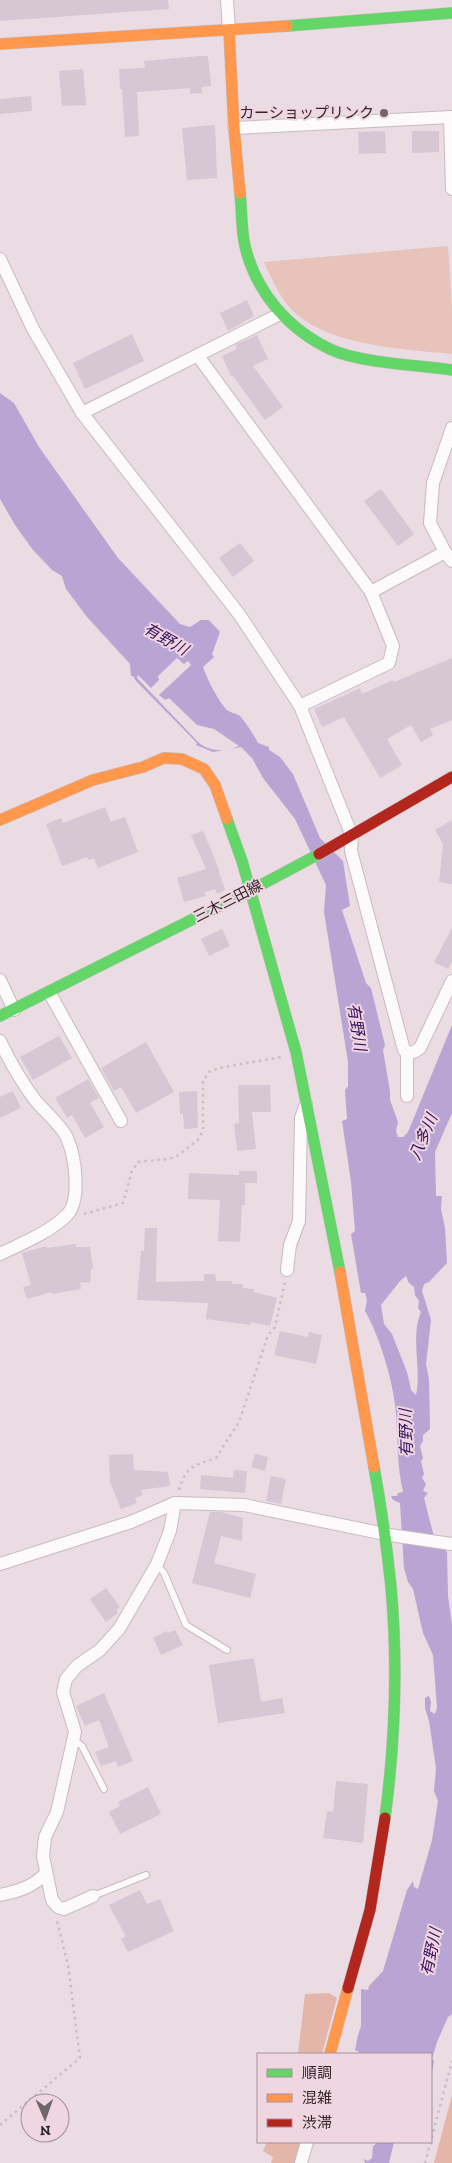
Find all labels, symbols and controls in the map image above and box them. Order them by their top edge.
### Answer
place label: カーショップリンク [239,104,374,122]
marker: カーショップリンク [378,107,390,119]
water label: 有野川 [140,619,193,660]
street label: 三木三田線 [190,876,266,926]
water label: 有野川 [344,1002,370,1054]
water label: 八多川 [405,1109,442,1163]
water label: 有野川 [396,1407,416,1457]
water label: 有野川 [417,1925,446,1977]
legend [257,2053,432,2143]
text: 順調 [302,2064,332,2082]
text: 混雑 [302,2089,332,2107]
north arrow [20,2093,70,2143]
text: 渋滞 [302,2114,332,2132]
text: N [39,2122,51,2139]

